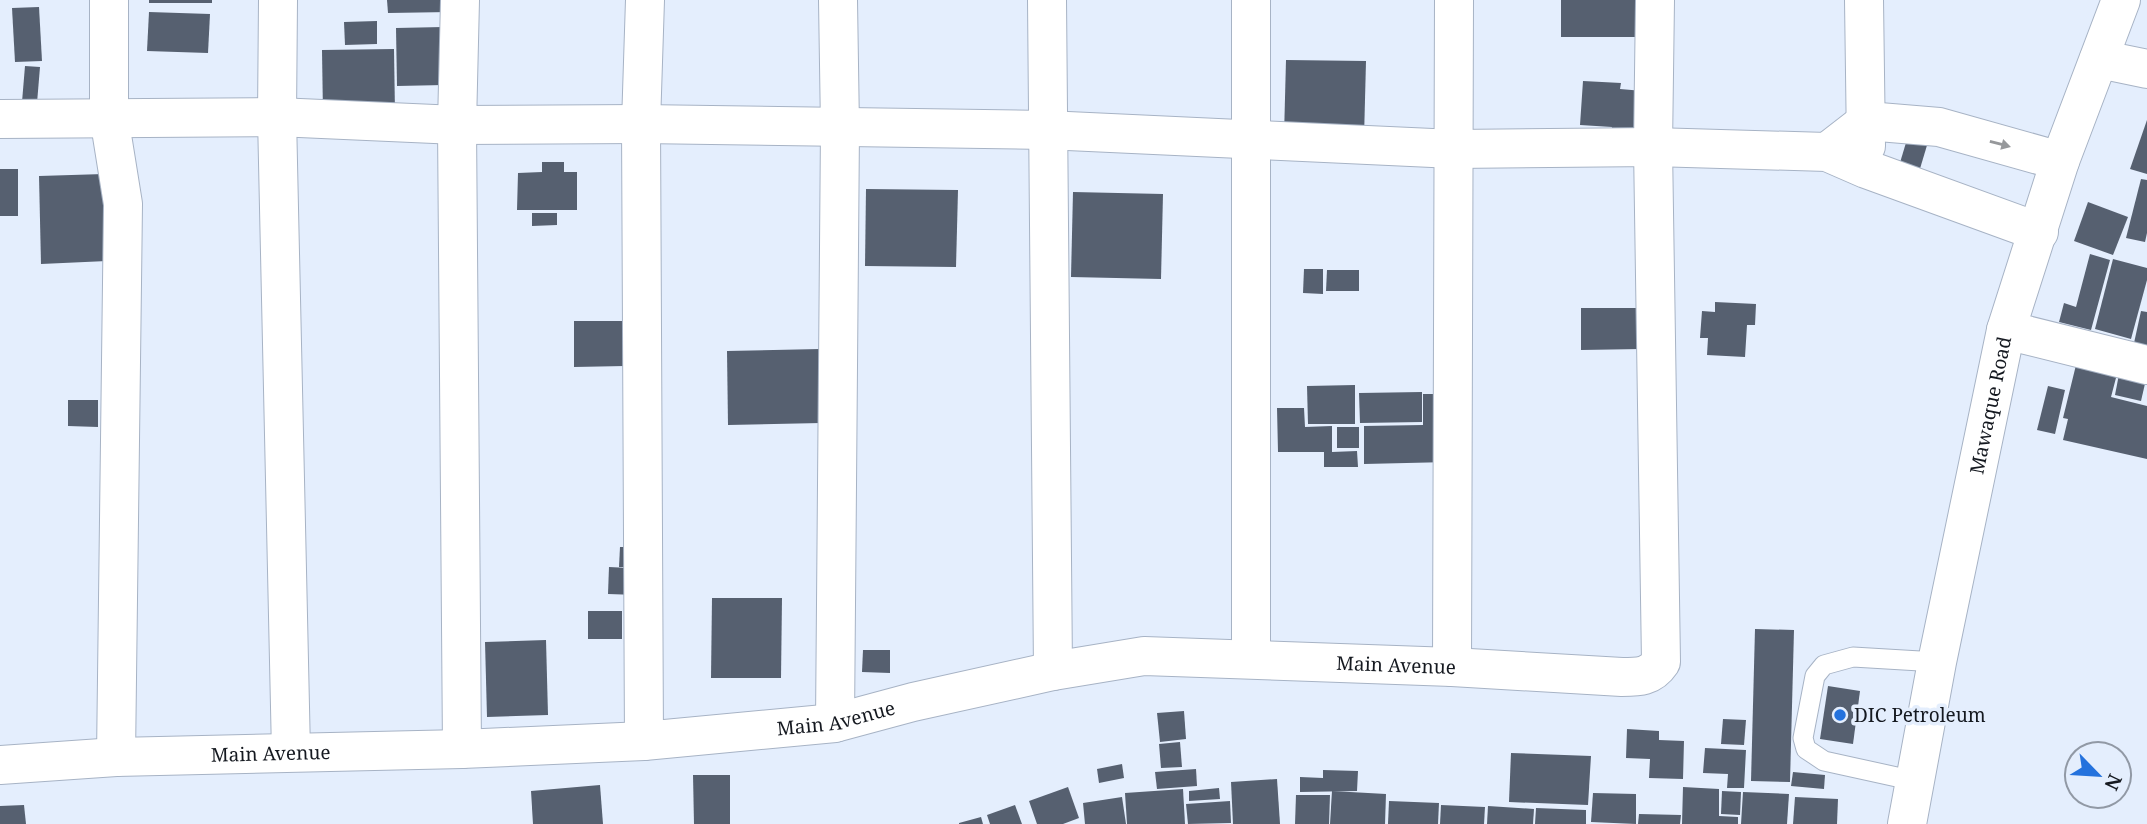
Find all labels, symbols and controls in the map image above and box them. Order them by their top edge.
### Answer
one-way arrow [1989,139,2011,150]
street label: Mawaque Road [1963,334,2017,477]
street label: Main Avenue [1336,650,1456,680]
street label: Main Avenue [776,694,898,741]
place label: DIC Petroleum [1854,702,1986,728]
marker: DIC Petroleum [1832,707,1848,723]
street label: Main Avenue [210,739,331,768]
north arrow [2063,740,2133,810]
text: N [2098,770,2128,794]

